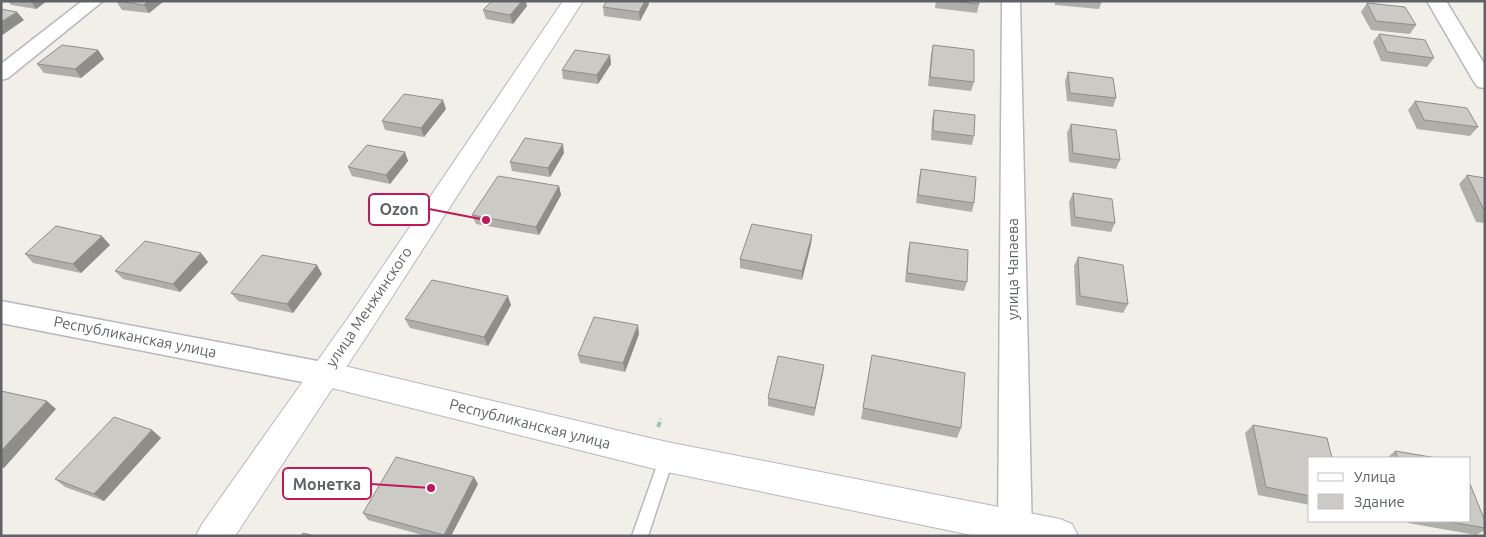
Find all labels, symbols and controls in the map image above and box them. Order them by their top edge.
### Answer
callout: Ozon [369,194,429,225]
text: Ozon [379,200,419,218]
street label: улица Чапаева [1004,218,1021,320]
street label: улица Менжинского [322,243,415,370]
street label: Республиканская улица [52,312,218,361]
street label: Республиканская улица [448,395,612,452]
legend [1308,457,1471,522]
callout: Монетка [283,468,371,499]
text: Улица [1354,468,1396,485]
text: Монетка [293,475,361,493]
text: Здание [1354,493,1405,510]

